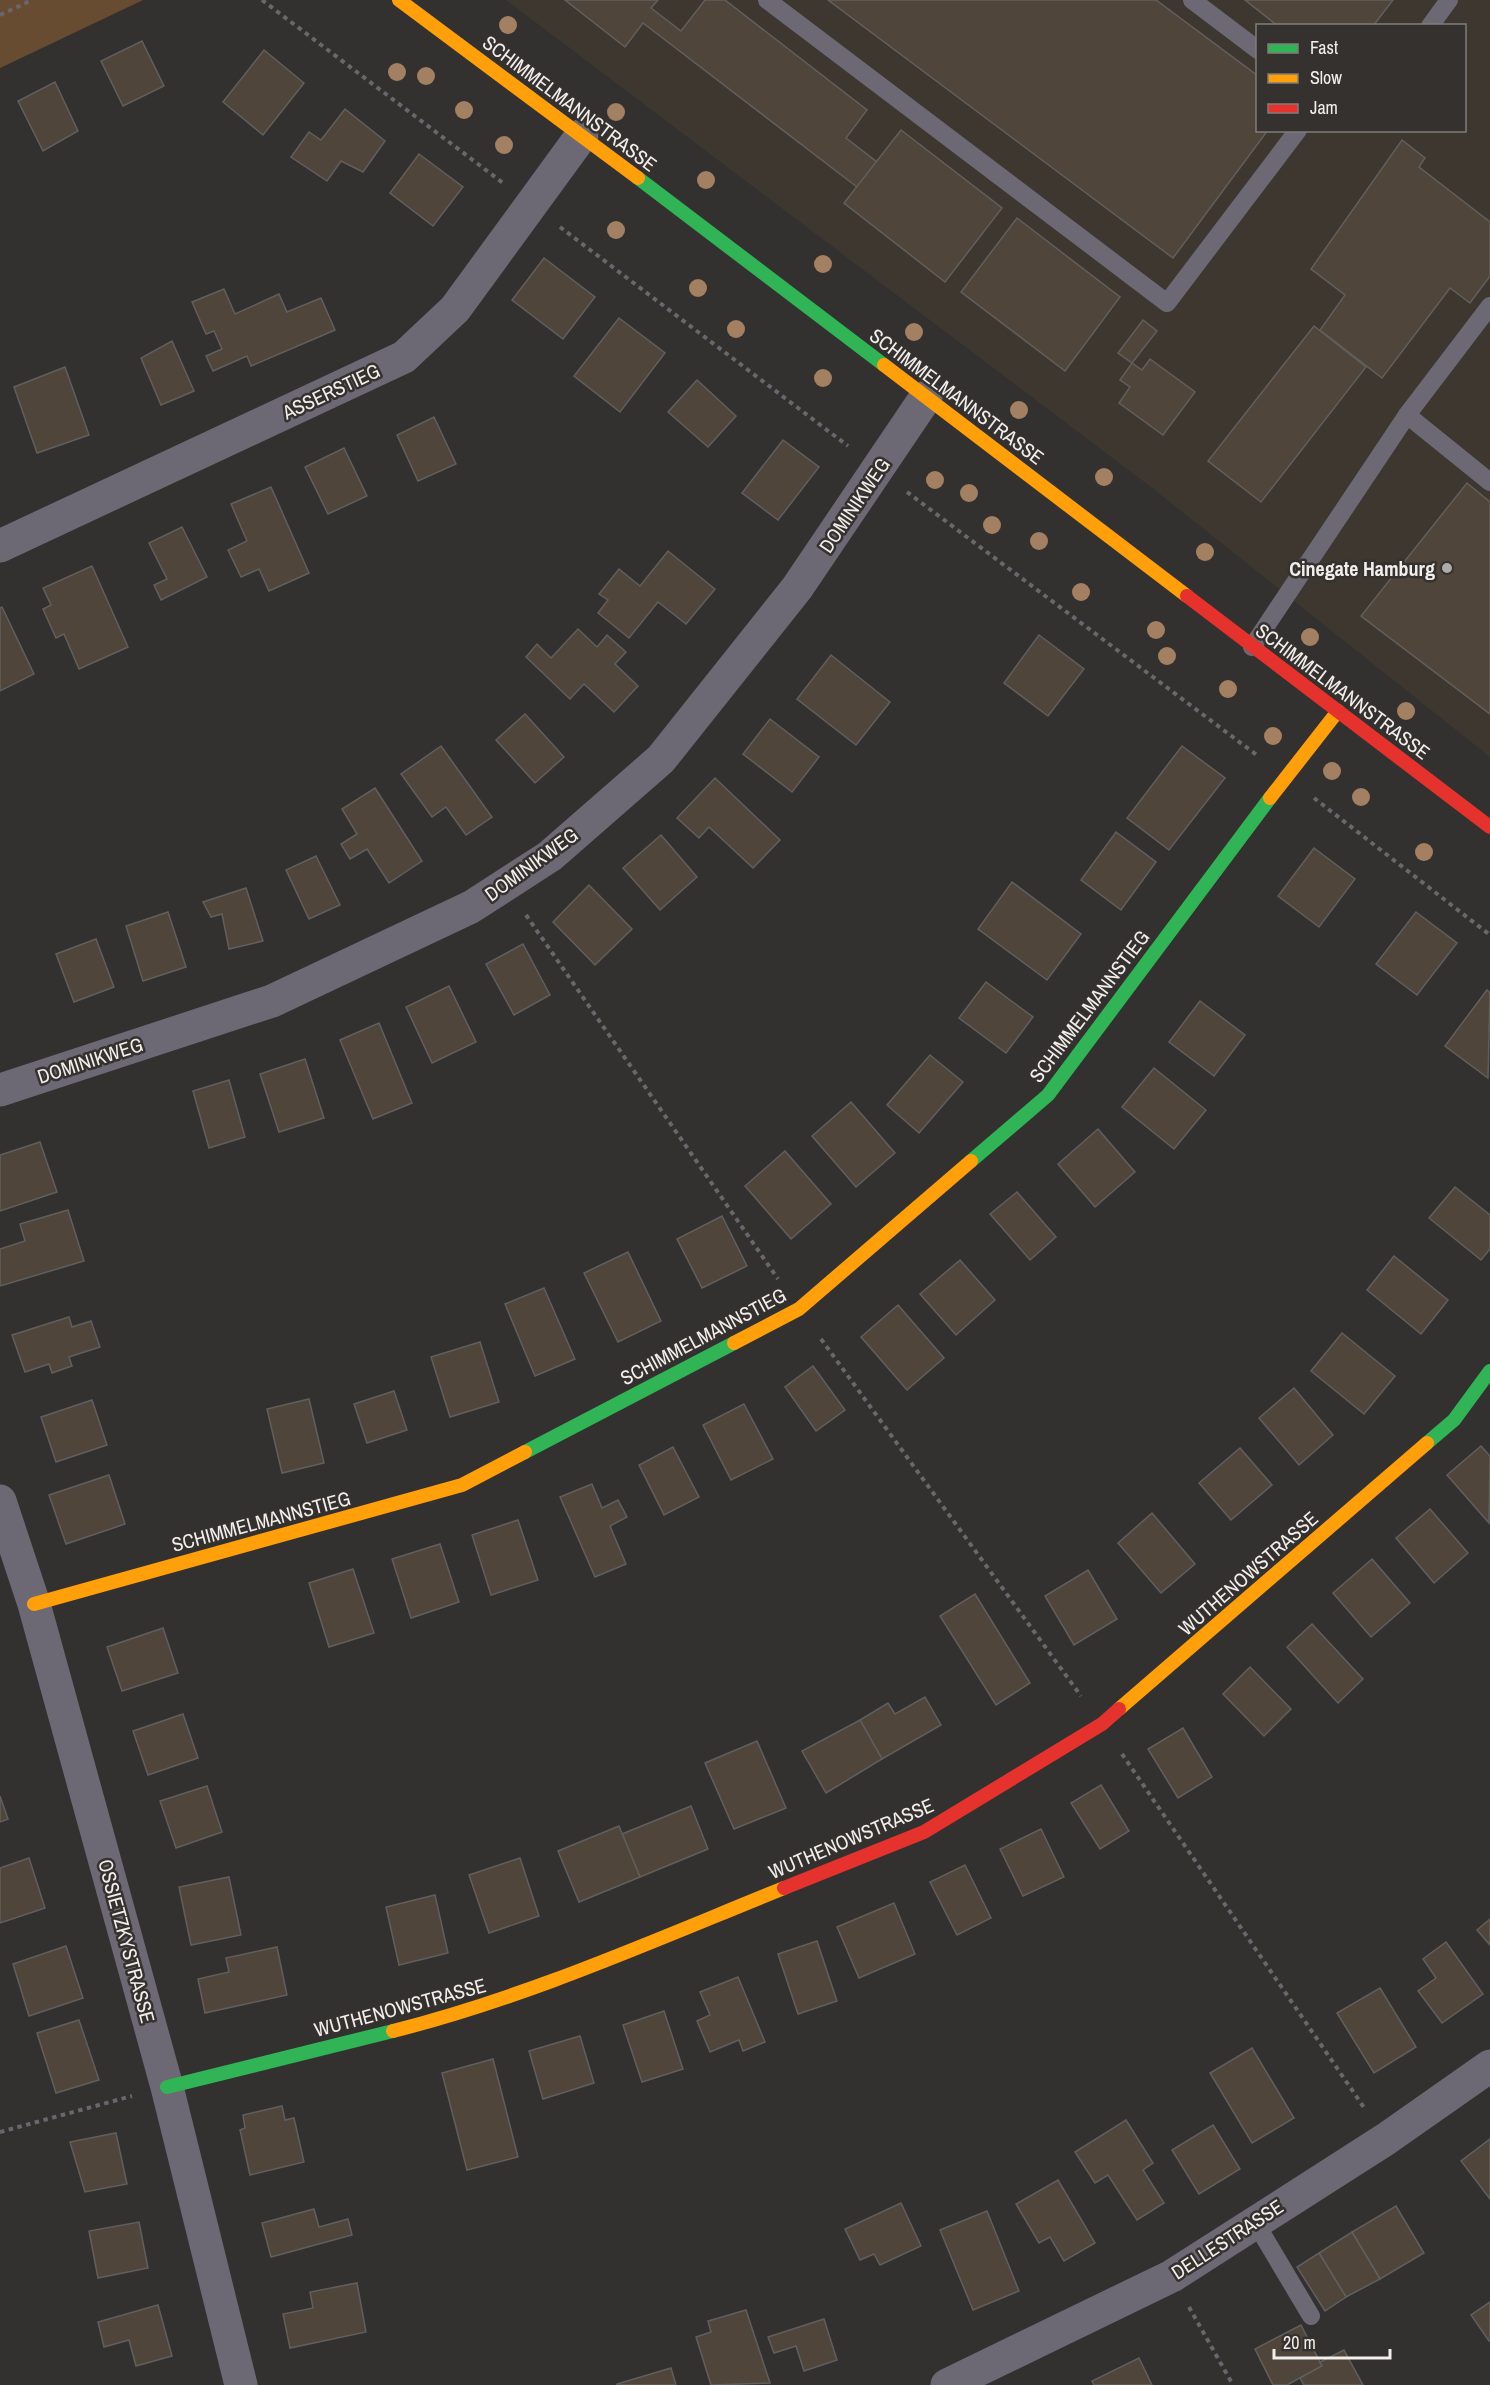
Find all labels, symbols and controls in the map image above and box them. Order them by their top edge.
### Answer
legend [1256,24,1466,132]
street label: SCHIMMELMANNSTRASSE [477,29,663,177]
text: Fast [1310,35,1338,60]
text: Slow [1310,65,1342,90]
text: Jam [1310,95,1338,120]
street label: SCHIMMELMANNSTRASSE [864,322,1050,470]
street label: ASSERSTIEG [277,357,384,426]
street label: DOMINIKWEG [812,452,896,558]
place label: Cinegate Hamburg [1289,555,1435,582]
marker: Cinegate Hamburg [1440,561,1454,575]
street label: SCHIMMELMANNSTRASSE [1250,617,1436,765]
street label: DOMINIKWEG [479,821,583,907]
street label: SCHIMMELMANNSTIEG [1023,924,1155,1088]
street label: DOMINIKWEG [34,1030,146,1090]
street label: SCHIMMELMANNSTIEG [615,1281,791,1391]
street label: SCHIMMELMANNSTIEG [169,1484,353,1558]
street label: WUTHENOWSTRASSE [1172,1505,1324,1641]
street label: WUTHENOWSTRASSE [764,1791,938,1885]
street label: OSSIETZKYSTRASSE [92,1856,162,2026]
street label: WUTHENOWSTRASSE [311,1971,489,2043]
street label: DELLESTRASSE [1166,2193,1288,2285]
scale bar [1274,2322,1390,2360]
text: 20 m [1283,2330,1316,2355]

